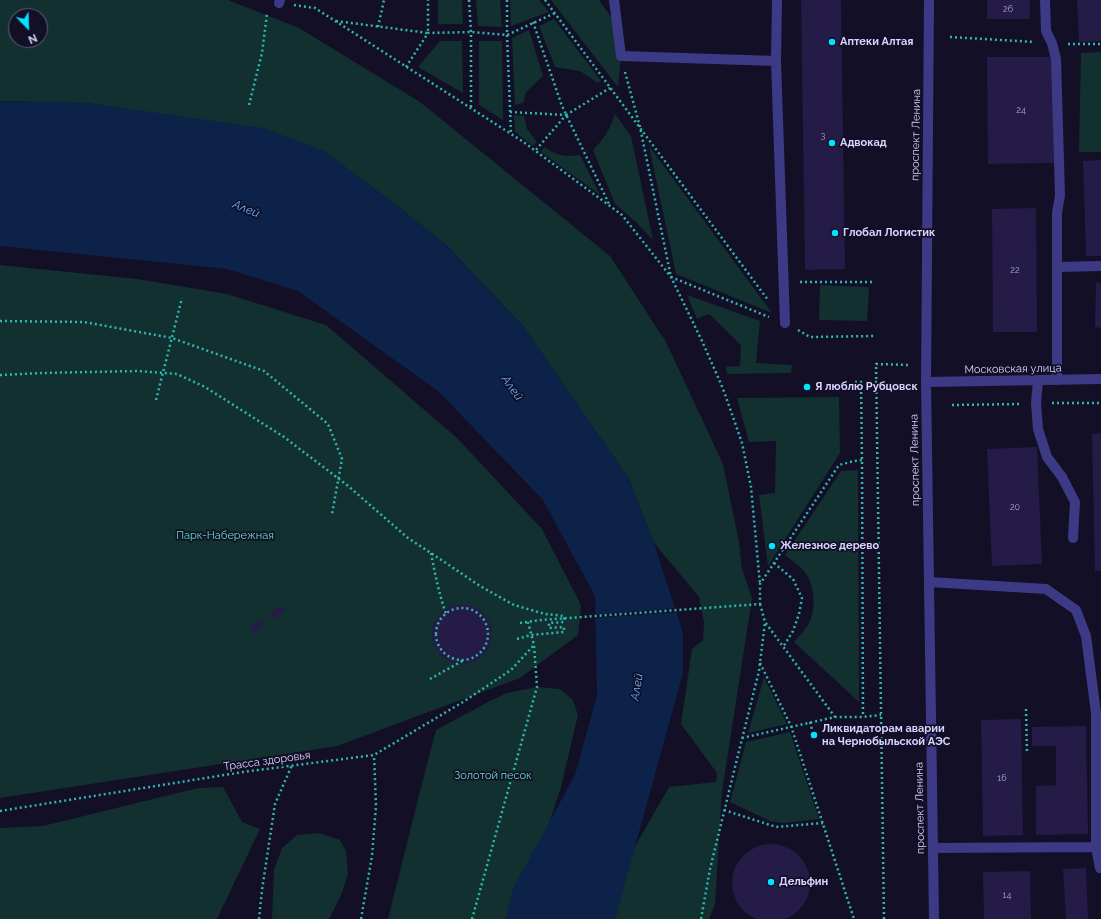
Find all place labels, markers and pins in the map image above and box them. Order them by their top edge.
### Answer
place label: Аптеки Алтая [840,35,913,49]
marker: Аптеки Алтая [827,37,837,47]
place label: Адвокад [840,136,887,150]
marker: Адвокад [827,138,837,148]
place label: Глобал Логистик [843,226,935,240]
marker: Глобал Логистик [830,228,840,238]
place label: Я люблю Рубцовск [815,380,918,394]
marker: Я люблю Рубцовск [802,382,812,392]
place label: Железное дерево [780,539,879,553]
marker: Железное дерево [767,541,777,551]
place label: Ликвидаторам аварии на Чернобыльской АЭС [822,722,950,748]
marker: Ликвидаторам аварии на Чернобыльской АЭС [809,730,819,740]
place label: Дельфин [779,875,828,889]
marker: Дельфин [766,877,776,887]

